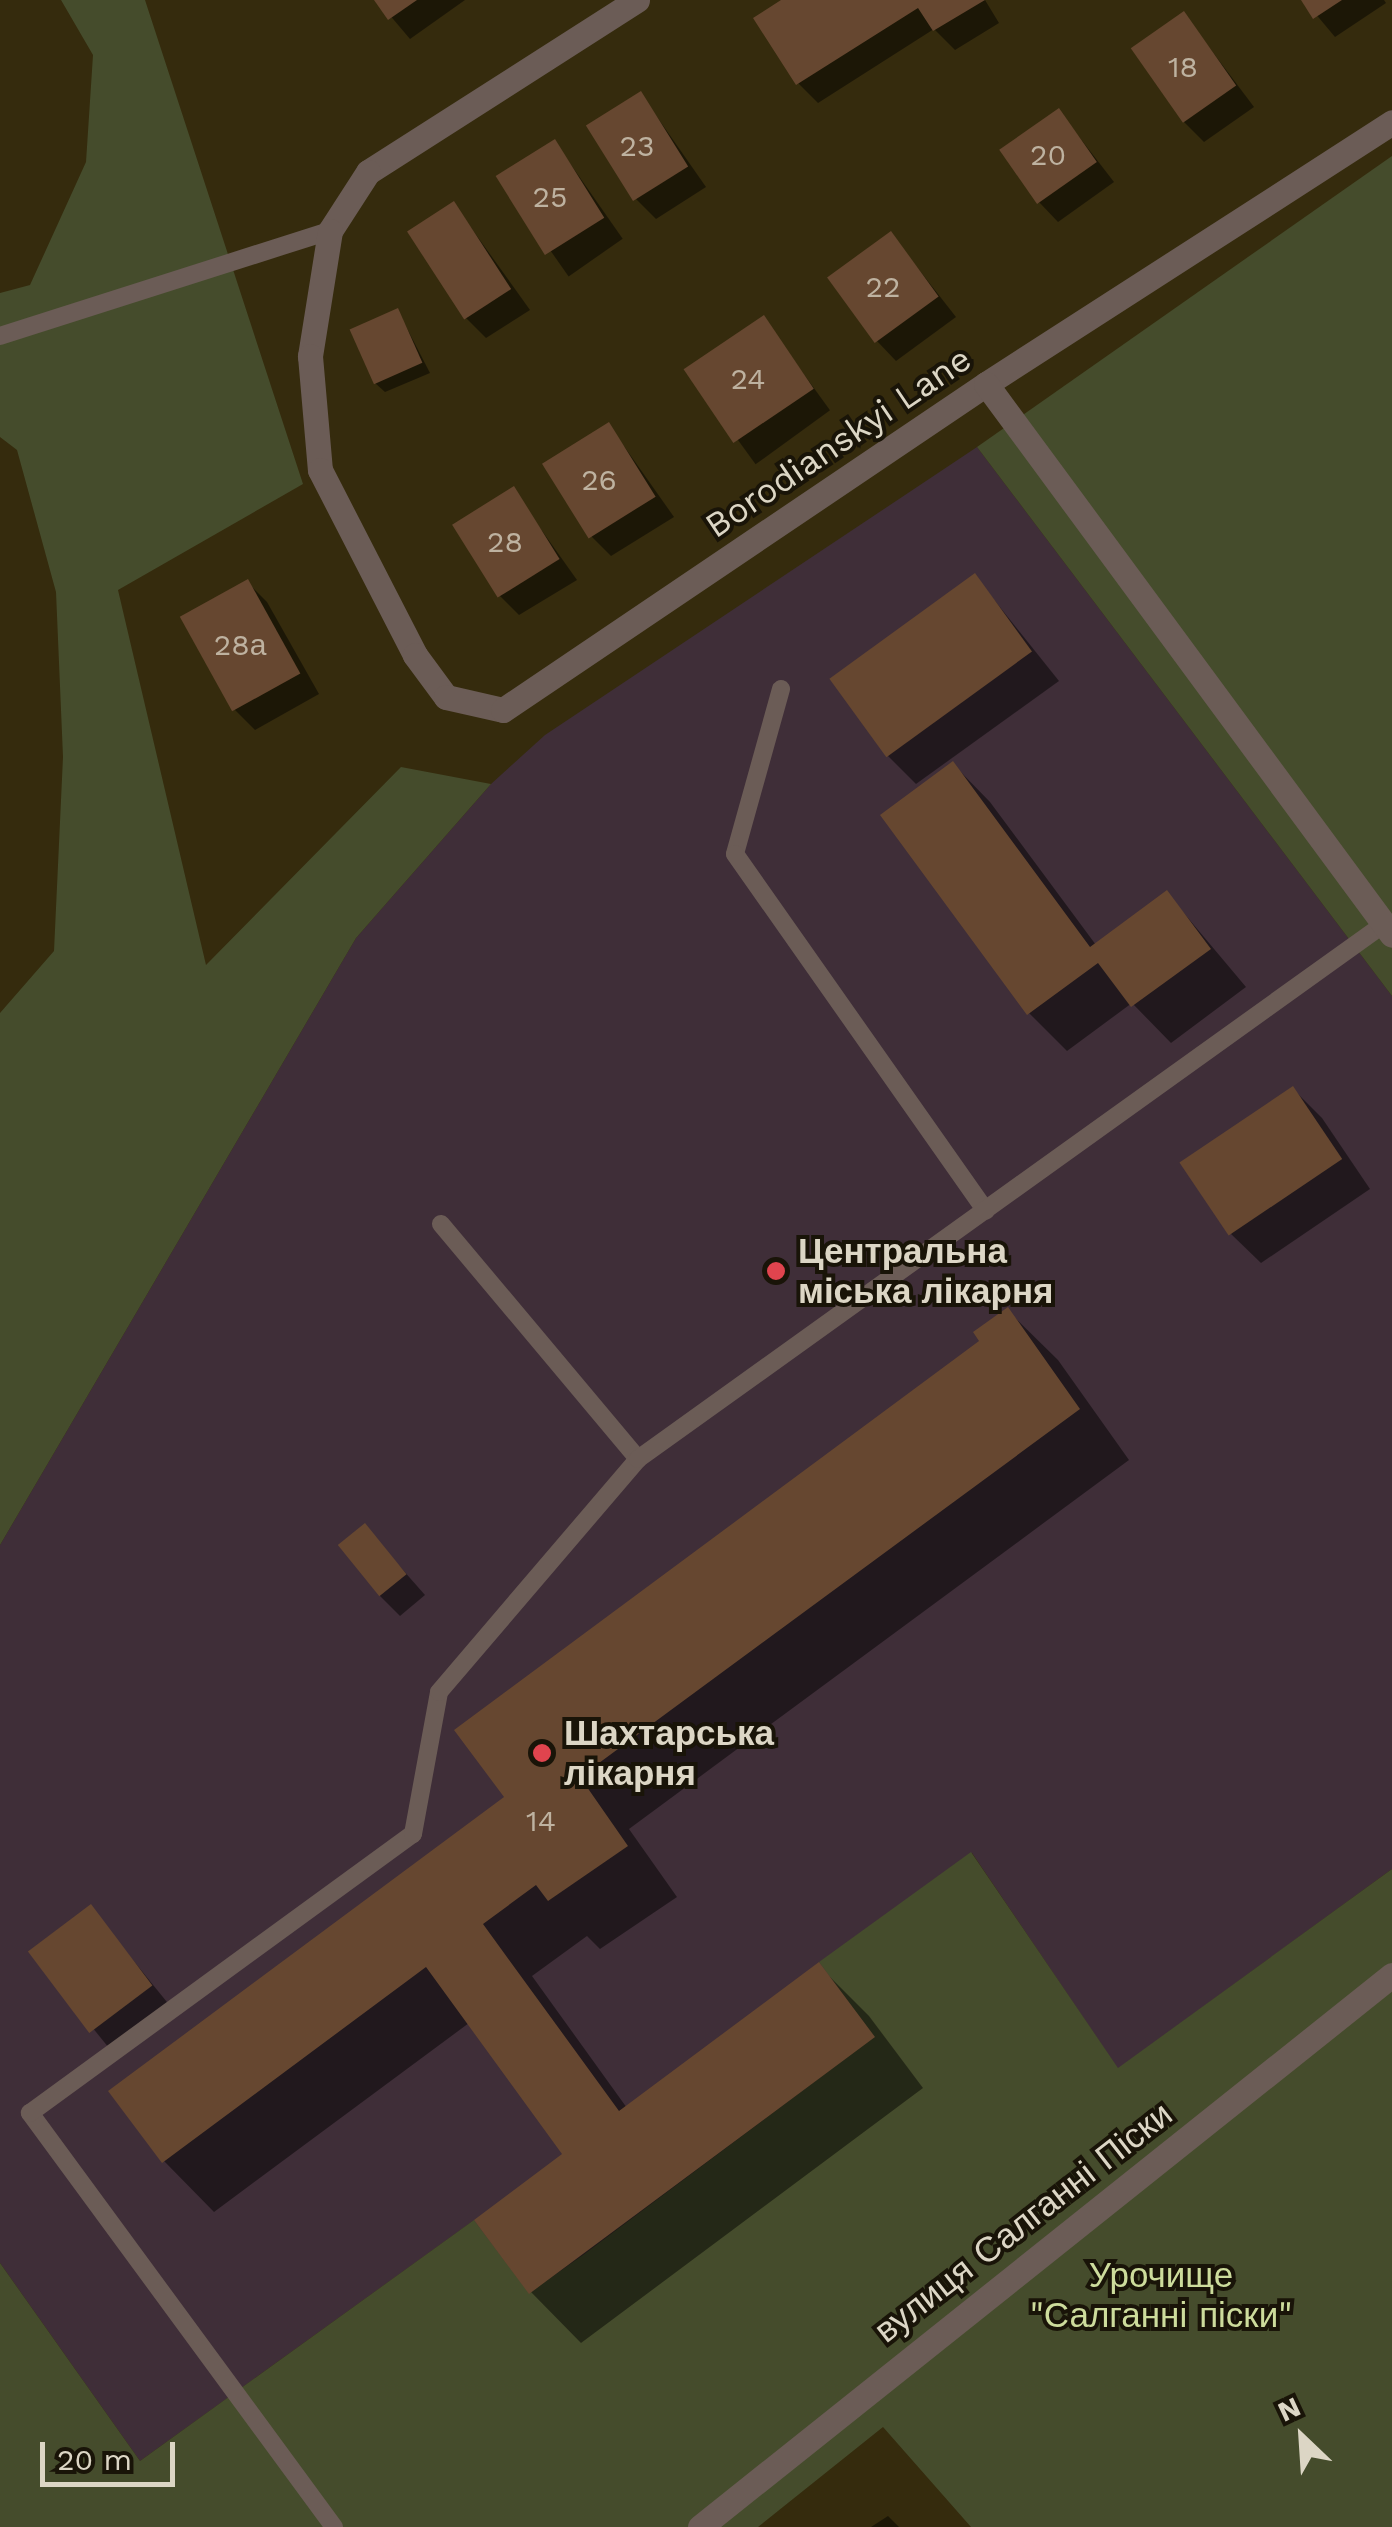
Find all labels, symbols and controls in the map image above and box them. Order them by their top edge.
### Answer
house number: 18 [1168,49,1198,85]
house number: 23 [620,128,654,164]
house number: 20 [1030,137,1066,173]
house number: 25 [533,179,567,215]
house number: 22 [866,269,900,305]
street label: Borodianskyi Lane [697,337,979,547]
house number: 24 [731,361,765,397]
house number: 26 [581,462,617,498]
house number: 28 [487,524,523,560]
house number: 28а [214,627,266,663]
place label: Центральна міська лікарня [798,1230,1053,1312]
marker: Центральна міська лікарня [763,1258,789,1284]
place label: Шахтарська лікарня [564,1712,774,1794]
marker: Шахтарська лікарня [529,1740,555,1766]
house number: 14 [526,1803,556,1839]
street label: вулиця Салганні Піски [866,2093,1180,2351]
park label: Урочище "Салганні піски" [1030,2254,1292,2336]
north arrow [1252,2387,1352,2487]
text: N [1273,2390,1305,2429]
scale bar [45,2422,180,2484]
text: 20 m [57,2442,132,2477]

